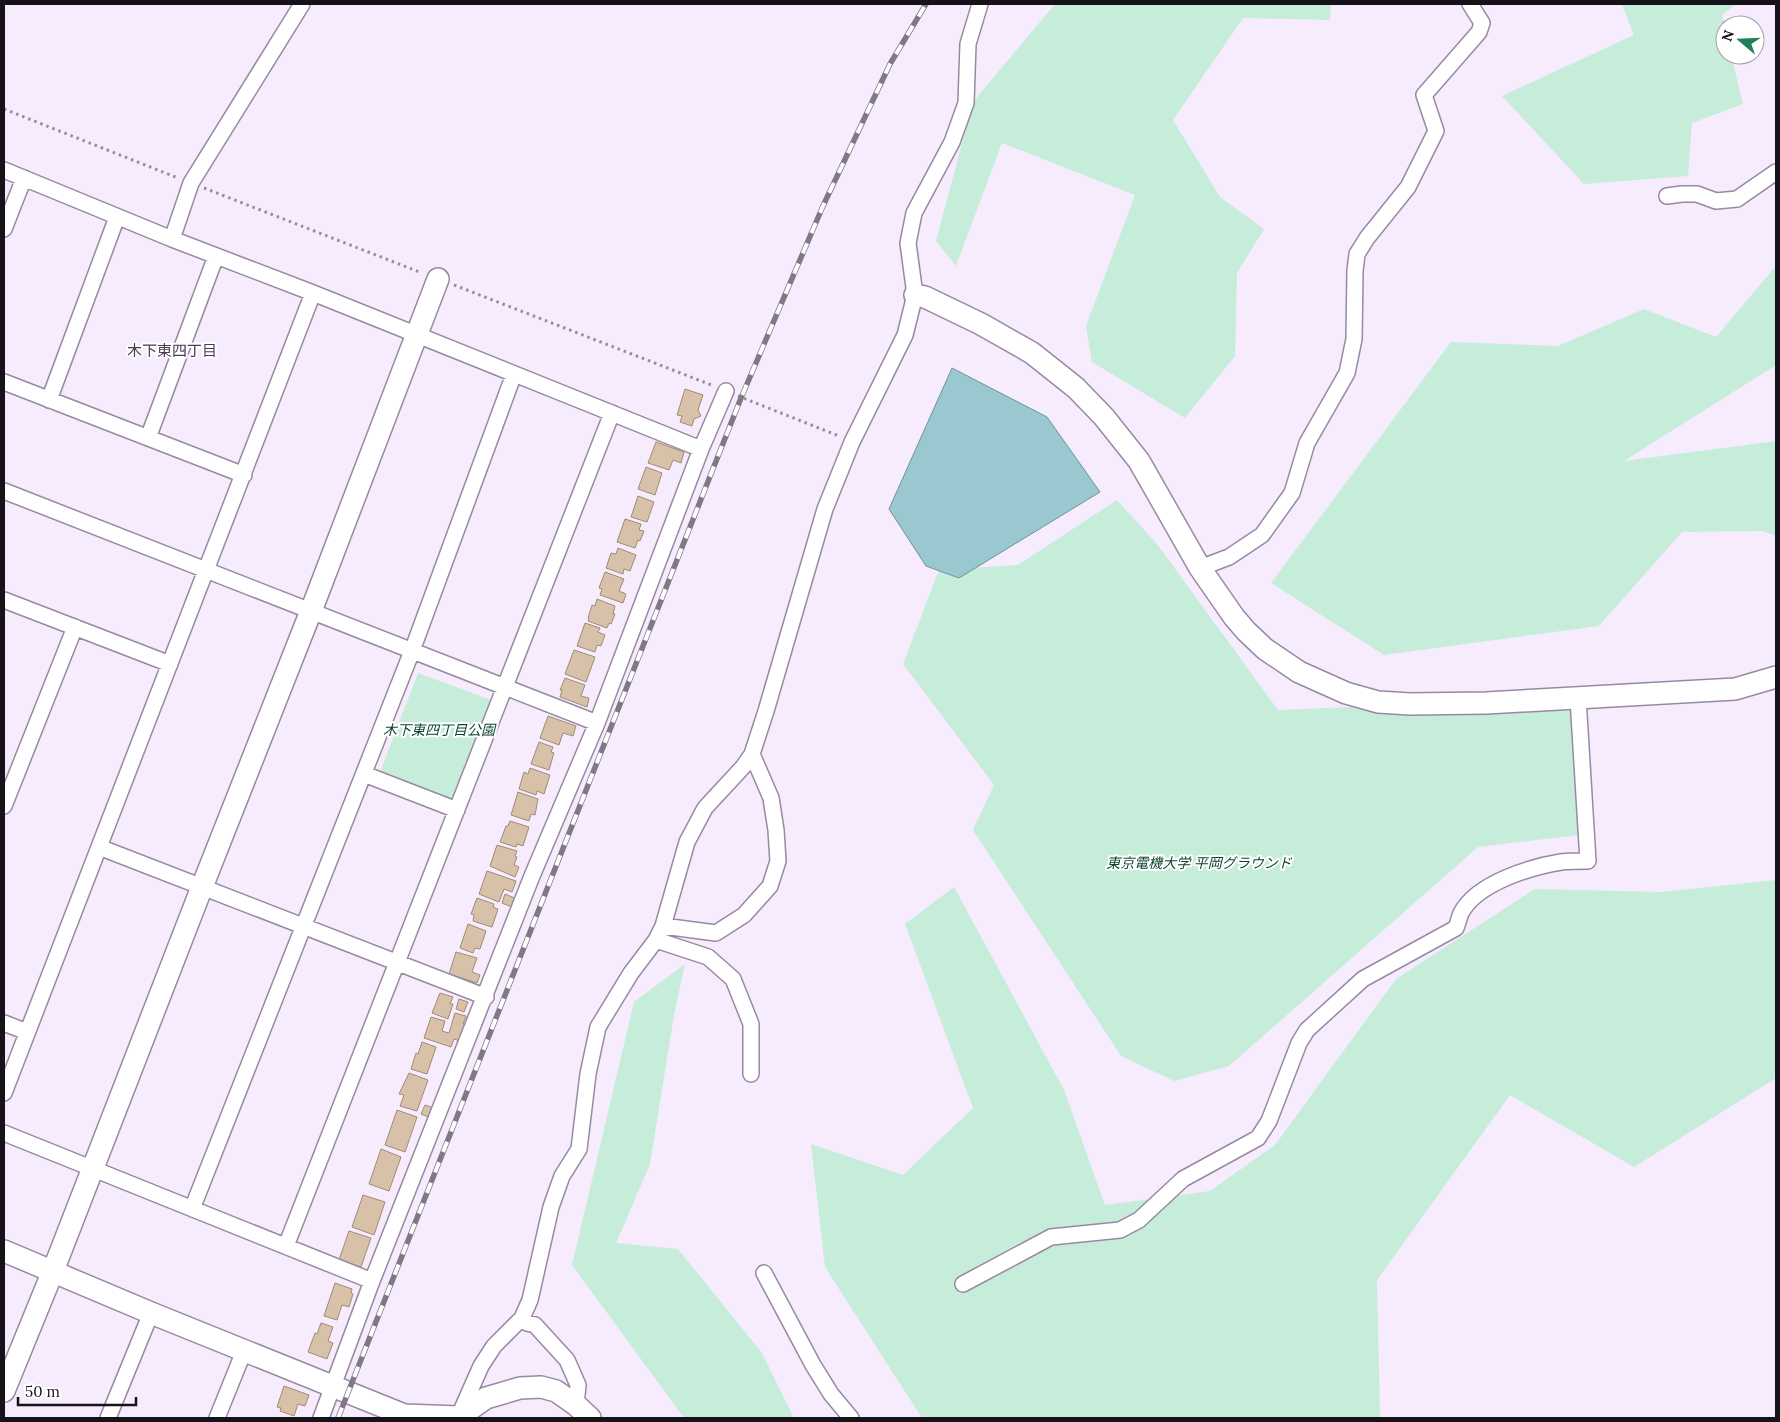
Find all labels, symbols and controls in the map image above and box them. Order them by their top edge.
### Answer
north arrow [1715,15,1765,65]
text: N [1717,28,1738,44]
district label: 木下東四丁目 [127,341,217,360]
park label: 木下東四丁目公園 [383,721,497,739]
park label: 東京電機大学 平岡グラウンド [1106,854,1293,872]
scale bar [18,1374,135,1406]
text: 50 m [25,1382,60,1401]

